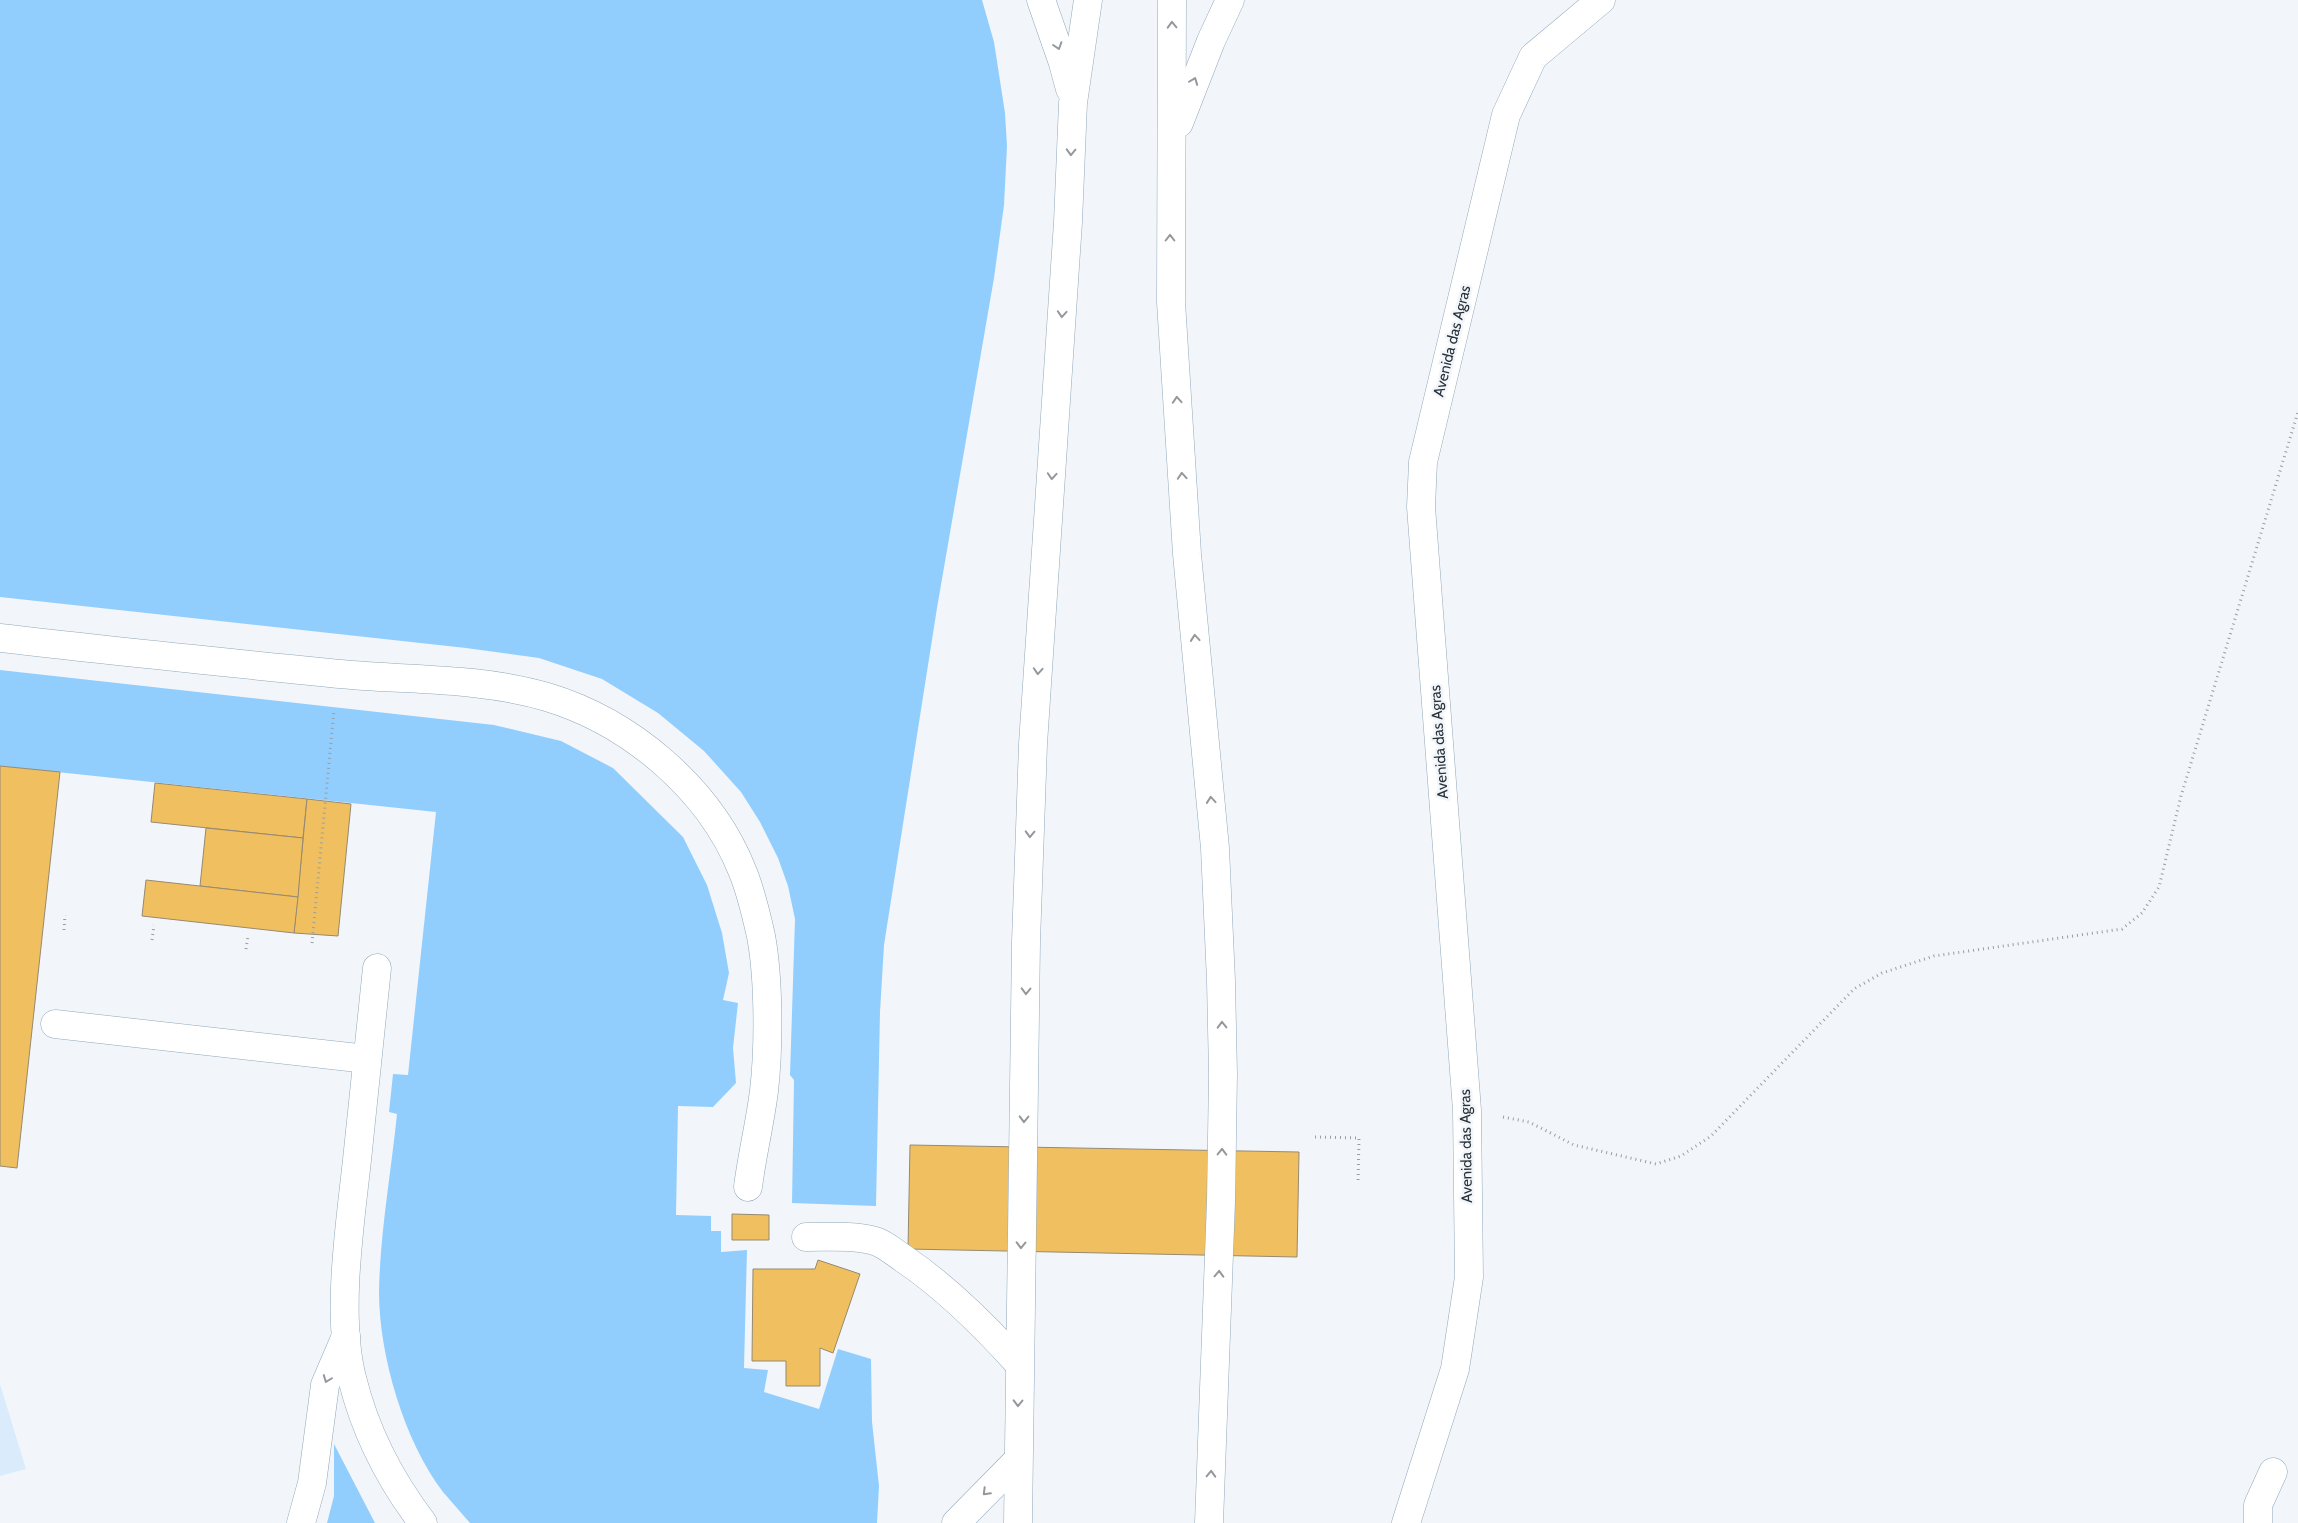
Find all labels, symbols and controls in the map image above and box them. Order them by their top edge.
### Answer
one-way arrow [1167,21,1178,29]
one-way arrow [1052,41,1062,50]
one-way arrow [1188,78,1198,86]
one-way arrow [1065,148,1076,156]
one-way arrow [1165,233,1175,241]
street label: Avenida das Agras [1429,284,1475,398]
one-way arrow [1057,310,1068,318]
one-way arrow [1171,396,1182,404]
one-way arrow [1046,472,1057,480]
one-way arrow [1177,472,1188,480]
one-way arrow [1189,634,1200,642]
one-way arrow [1033,668,1044,676]
street label: Avenida das Agras [1426,685,1452,799]
one-way arrow [1205,795,1216,803]
one-way arrow [1024,830,1035,838]
one-way arrow [1021,988,1031,995]
one-way arrow [1217,1021,1227,1028]
street label: Avenida das Agras [1456,1089,1476,1203]
one-way arrow [1019,1115,1029,1123]
one-way arrow [1216,1148,1227,1156]
one-way arrow [1016,1242,1026,1250]
one-way arrow [1214,1270,1224,1278]
one-way arrow [323,1374,334,1383]
one-way arrow [1013,1400,1023,1407]
one-way arrow [1206,1470,1217,1478]
one-way arrow [983,1486,992,1495]

